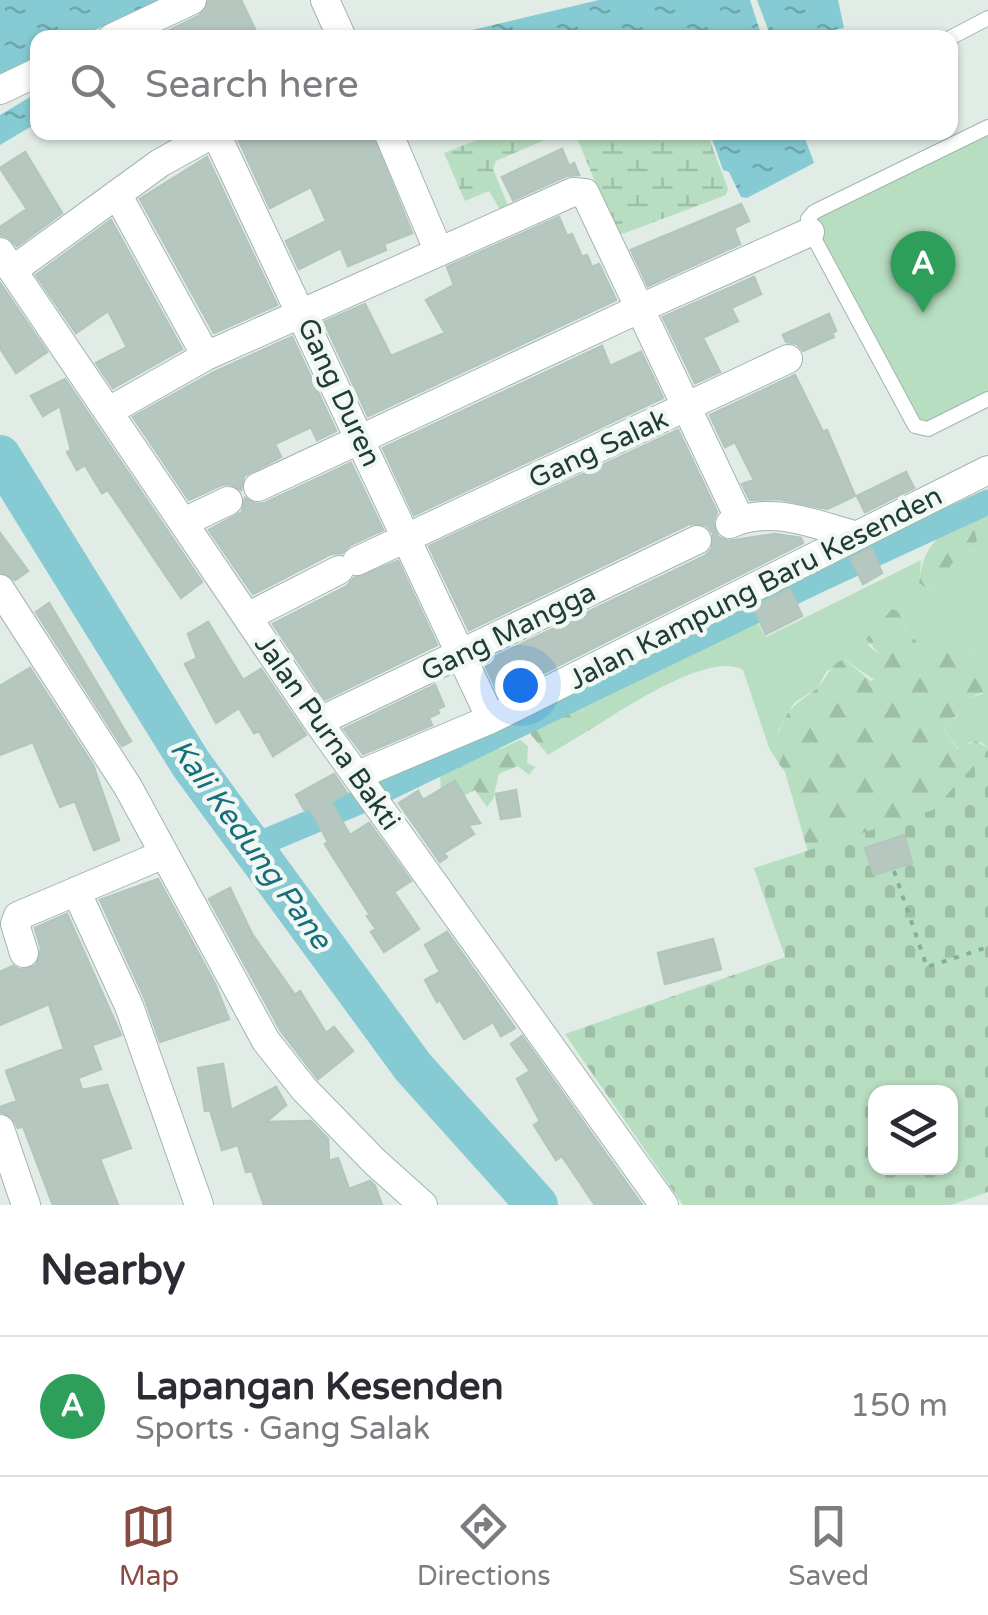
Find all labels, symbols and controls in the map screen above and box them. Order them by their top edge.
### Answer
search box [30,30,958,140]
icon: search [65,58,120,113]
text: Search here [145,62,359,108]
pin: A [890,230,956,313]
street label: Gang Duren [290,313,388,472]
street label: Gang Salak [523,402,674,496]
street label: Jalan Kampung Baru Kesenden [563,479,948,697]
street label: Gang Mangga [416,575,601,689]
street label: Jalan Purna Bakti [247,628,407,837]
your location [495,660,546,711]
water label: Kali Kedung Pane [162,732,340,958]
map controls [868,1085,958,1175]
button: layers [868,1085,958,1175]
text: Nearby [40,1245,185,1296]
text: Lapangan Kesenden [135,1364,504,1410]
text: A [61,1387,84,1425]
text: 150 m [850,1387,948,1425]
text: Sports · Gang Salak [135,1410,430,1448]
tab: Map [119,1499,179,1593]
tab: Directions [417,1499,551,1593]
tab: Saved [788,1499,869,1593]

